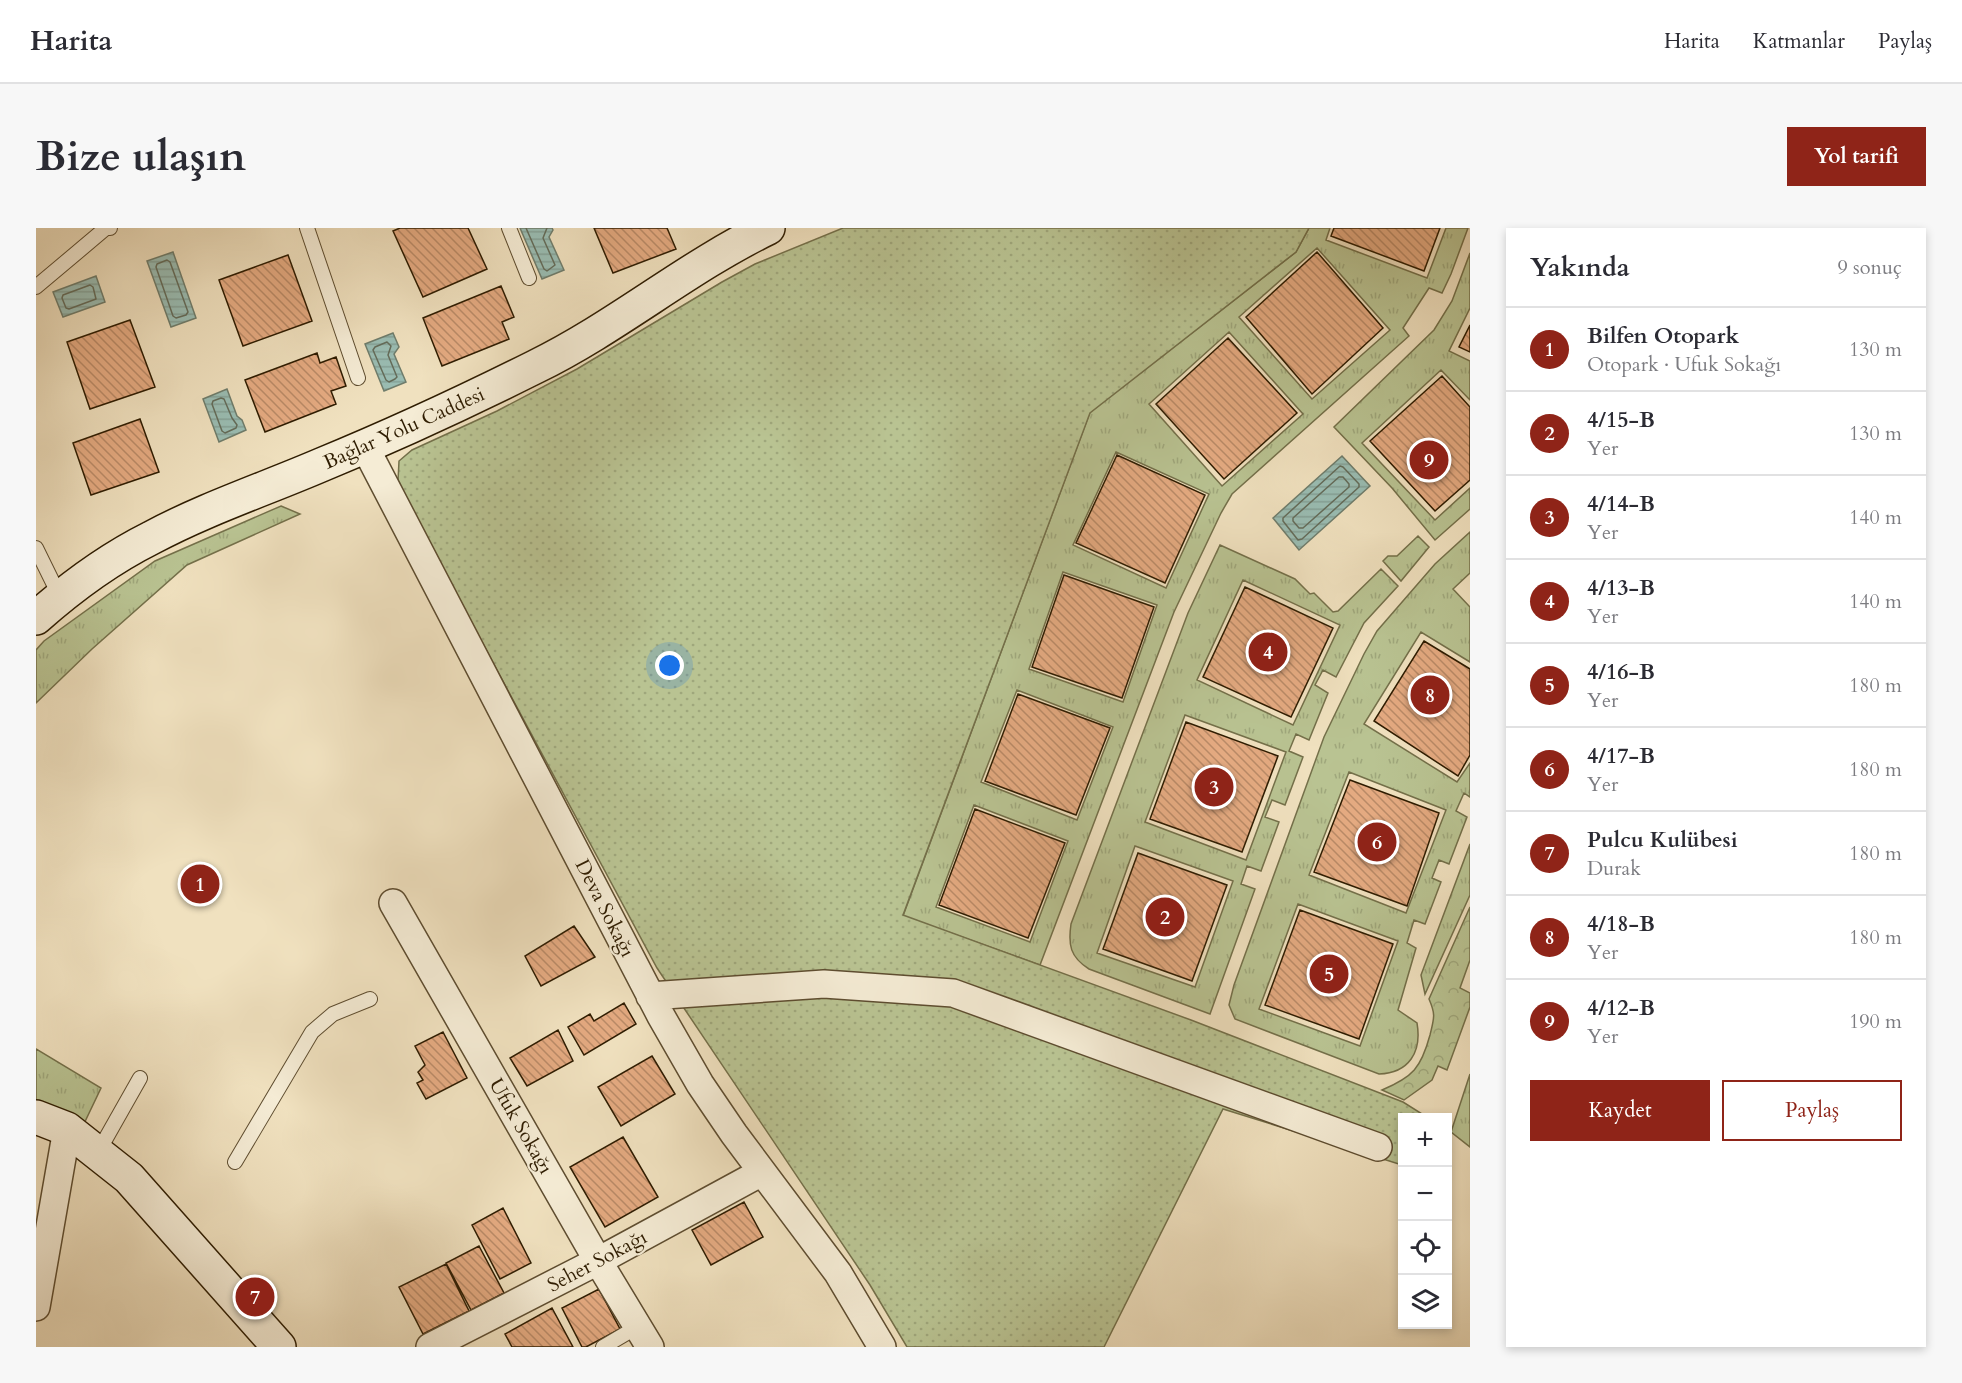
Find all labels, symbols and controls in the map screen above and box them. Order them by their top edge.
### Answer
text: Harita [30,22,113,60]
text: Harita [1664,27,1720,56]
text: Katmanlar [1753,27,1845,56]
text: Paylaş [1878,27,1932,56]
button: Yol tarifi [1787,127,1926,186]
text: Bize ulaşın [36,128,246,185]
text: Yakında [1530,250,1630,285]
text: 9 sonuç [1837,254,1902,281]
text: Bilfen Otopark [1587,321,1739,351]
text: 1 [1544,336,1555,363]
text: 130 m [1849,336,1902,363]
text: Otopark · Ufuk Sokağı [1587,351,1781,378]
street label: Bağlar Yolu Caddesi [319,380,489,476]
text: 4/15-B [1587,405,1655,435]
text: 2 [1544,420,1555,447]
text: 130 m [1849,420,1902,447]
text: Yer [1587,435,1618,462]
pin: 9 [1410,438,1448,482]
text: 4/14-B [1587,489,1655,519]
text: 3 [1544,504,1555,531]
text: 140 m [1849,504,1902,531]
text: Yer [1587,519,1618,546]
text: 4/13-B [1587,573,1655,603]
text: 4 [1544,588,1555,615]
text: 140 m [1849,588,1902,615]
text: Yer [1587,603,1618,630]
pin: 4 [1248,630,1288,674]
your location [655,651,684,680]
text: 4/16-B [1587,657,1655,687]
pin: 8 [1410,672,1450,718]
text: 5 [1544,672,1555,699]
text: 180 m [1849,672,1902,699]
text: Yer [1587,687,1618,714]
text: 4/17-B [1587,741,1655,771]
text: 6 [1544,756,1555,783]
text: 180 m [1849,756,1902,783]
pin: 3 [1194,764,1234,810]
text: Yer [1587,771,1618,798]
pin: 6 [1358,820,1396,864]
text: Pulcu Kulübesi [1587,825,1738,855]
text: 7 [1544,840,1555,867]
text: 180 m [1849,840,1902,867]
street label: Deva Sokağı [569,854,641,962]
text: Durak [1587,855,1641,882]
pin: 1 [180,862,220,906]
pin: 2 [1146,894,1184,940]
text: 4/18-B [1587,909,1655,939]
text: 8 [1544,924,1555,951]
text: 180 m [1849,924,1902,951]
text: Yer [1587,939,1618,966]
pin: 5 [1310,952,1348,996]
text: 4/12-B [1587,993,1655,1023]
text: 9 [1544,1008,1555,1035]
text: 190 m [1849,1008,1902,1035]
text: Yer [1587,1023,1618,1050]
street label: Ufuk Sokağı [483,1073,559,1179]
button: Kaydet [1530,1080,1710,1141]
button: Paylaş [1722,1080,1902,1141]
map controls [1398,1113,1452,1329]
button: + [1398,1113,1452,1167]
button: − [1398,1167,1452,1221]
button: locate [1398,1221,1452,1275]
street label: Seher Sokağı [543,1223,652,1298]
pin: 7 [236,1274,274,1320]
button: layers [1398,1275,1452,1329]

